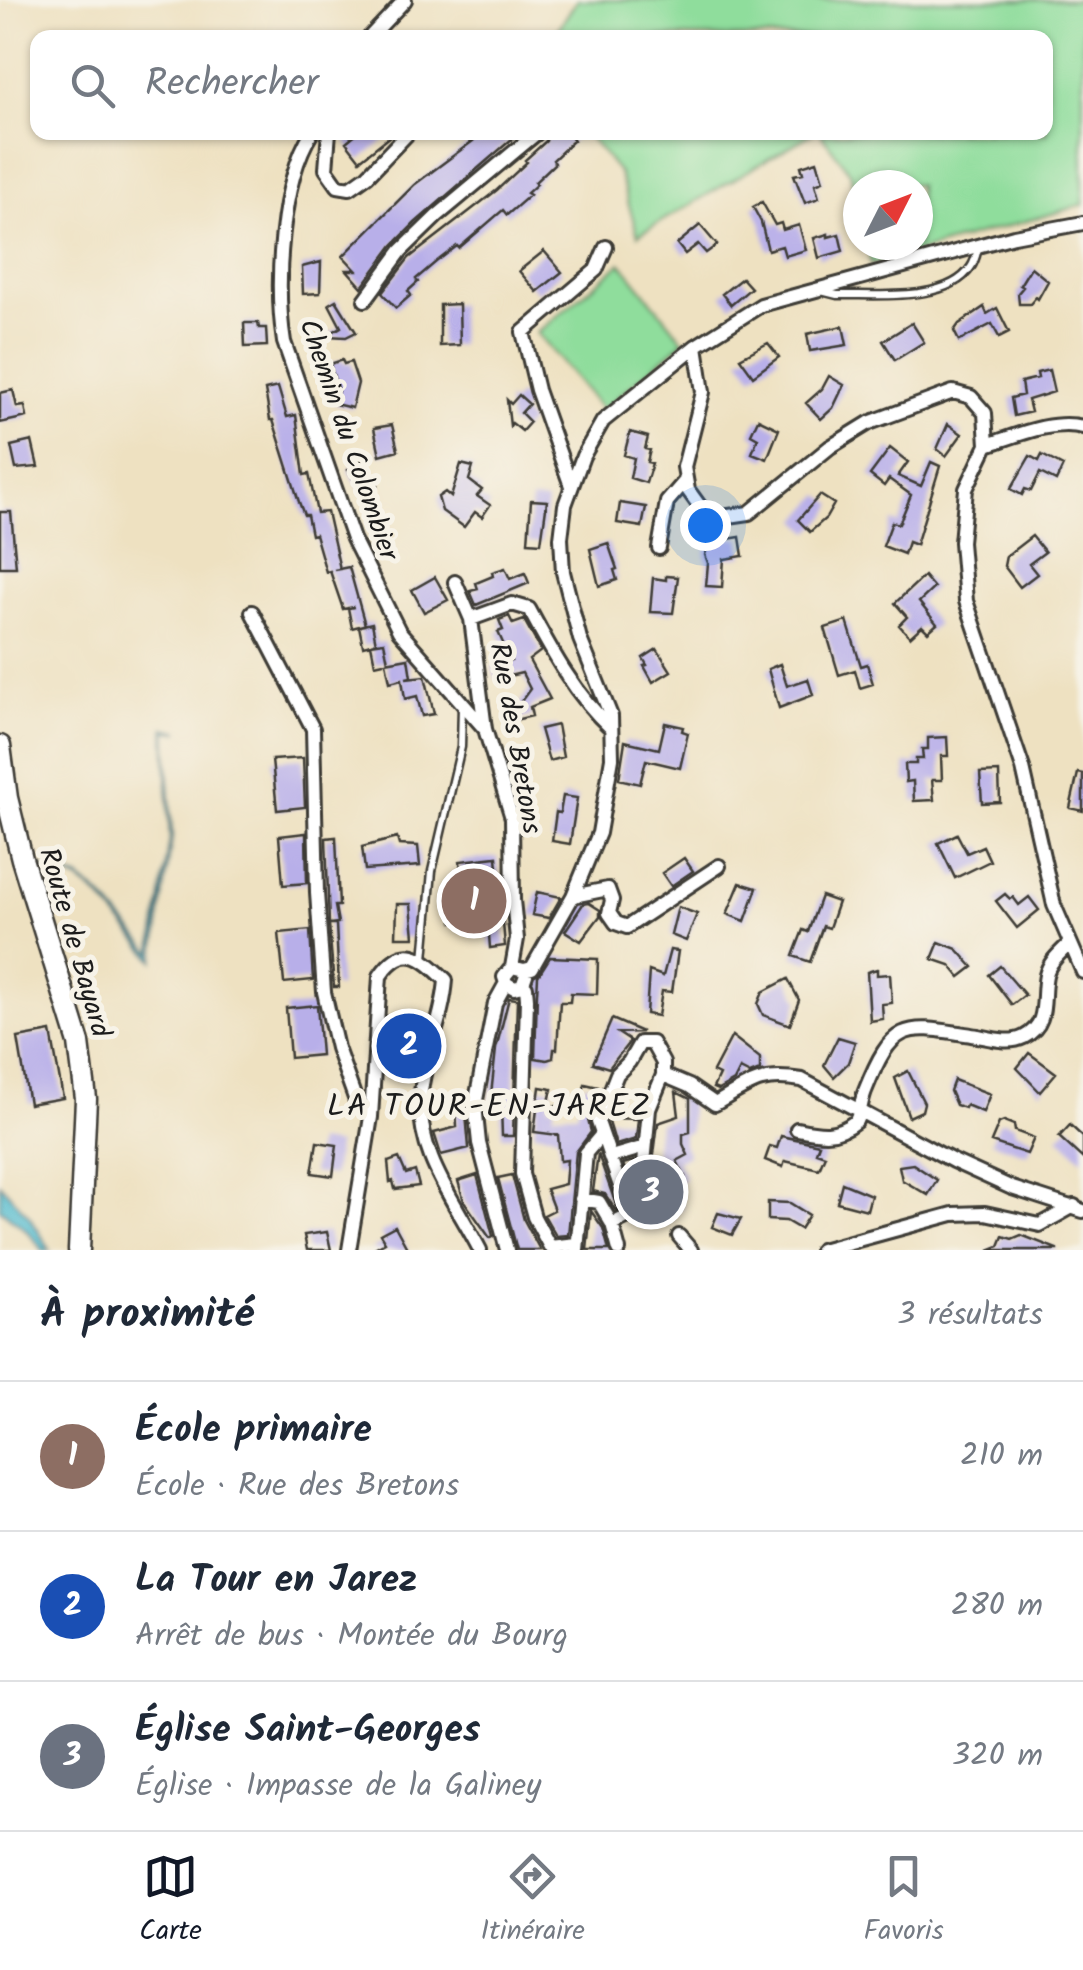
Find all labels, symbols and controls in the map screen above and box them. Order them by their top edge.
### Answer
search box [30,30,1053,140]
text: Rechercher [145,55,318,115]
icon: search [65,58,120,113]
north arrow [843,170,933,260]
street label: Chemin du Colombier [285,313,411,568]
your location [680,500,731,551]
street label: Rue des Bretons [476,639,554,838]
street label: Route de Bayard [25,843,122,1044]
pin: 1 [442,864,506,938]
pin: 2 [376,1008,442,1084]
district label: LA TOUR-EN-JAREZ [327,1082,653,1133]
pin: 3 [618,1154,684,1230]
text: À proximité [40,1282,254,1349]
text: 3 résultats [897,1290,1043,1341]
text: École primaire [135,1401,372,1461]
text: 1 [68,1431,77,1482]
text: 210 m [960,1431,1043,1482]
text: École · Rue des Bretons [135,1461,459,1512]
text: La Tour en Jarez [135,1551,417,1611]
text: 2 [63,1581,82,1632]
text: 280 m [951,1581,1043,1632]
text: Arrêt de bus · Montée du Bourg [135,1611,568,1662]
text: Église Saint-Georges [135,1701,481,1761]
text: 3 [64,1731,81,1782]
text: 320 m [952,1731,1043,1782]
text: Église · Impasse de la Galiney [135,1761,541,1812]
tab: Carte [139,1849,202,1954]
tab: Itinéraire [481,1849,585,1954]
tab: Favoris [864,1849,944,1954]

